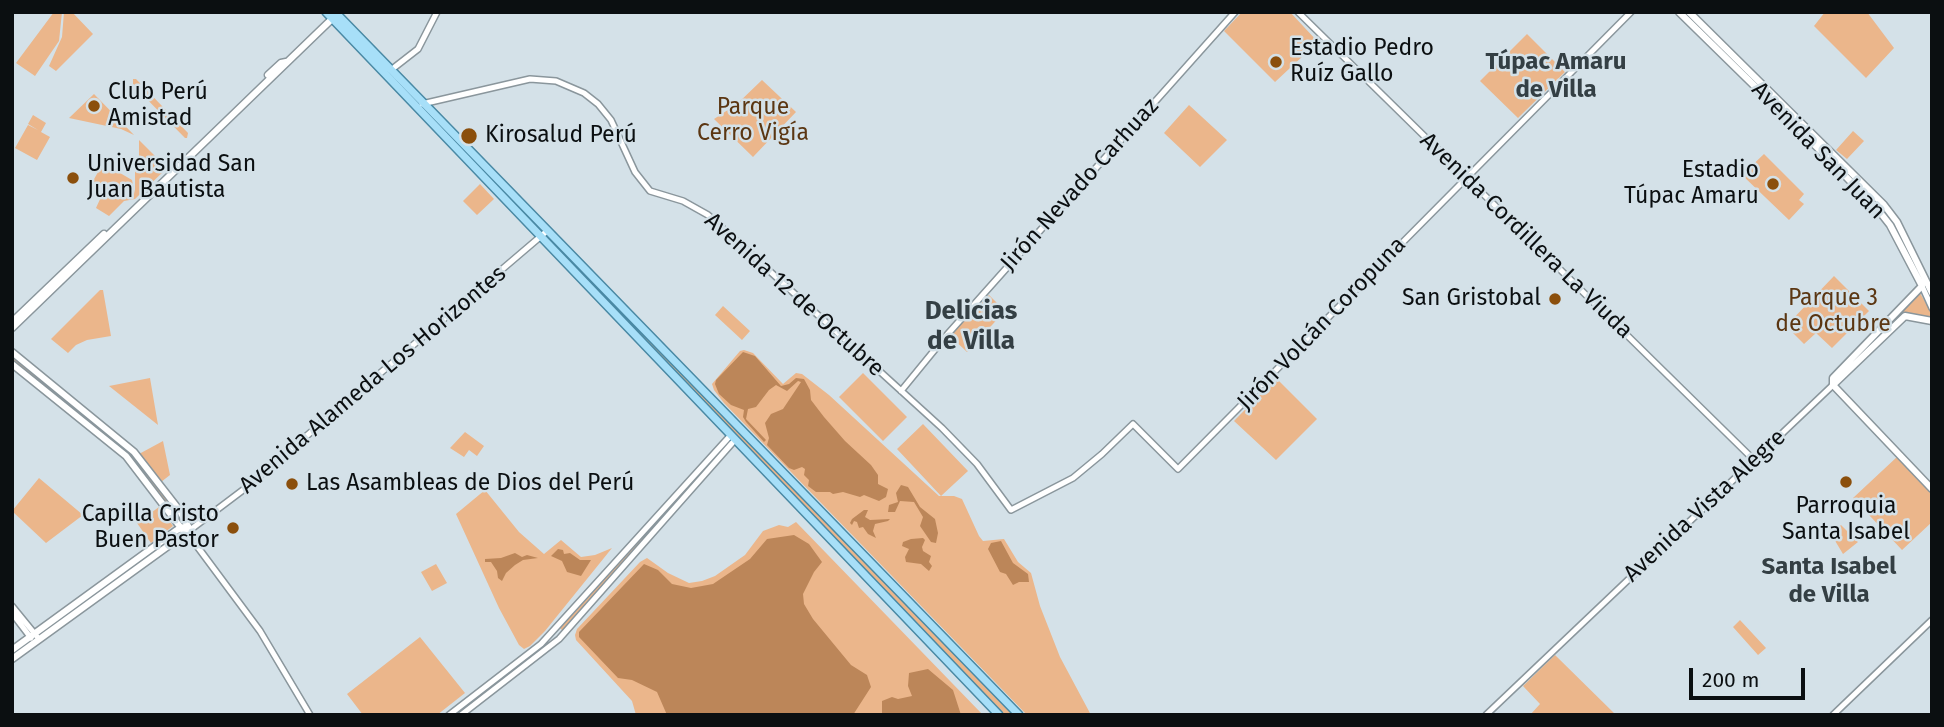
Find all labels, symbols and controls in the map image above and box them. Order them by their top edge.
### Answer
place label: Estadio Pedro Ruíz Gallo [1290,35,1434,89]
district label: Túpac Amaru de Villa [1485,48,1627,104]
marker: Estadio Pedro Ruíz Gallo [1268,54,1284,70]
street label: Avenida San Juan [1745,77,1891,225]
place label: Club Perú Amistad [108,79,208,133]
street label: Jirón Nevado Carhuaz [995,93,1165,277]
park label: Parque Cerro Vigía [697,94,809,148]
marker: Club Perú Amistad [86,98,102,114]
place label: Kirosalud Perú [485,122,637,150]
marker: Kirosalud Perú [459,126,479,146]
street label: Avenida Cordillera La Viuda [1414,127,1638,345]
place label: Universidad San Juan Bautista [87,151,256,205]
place label: Estadio Túpac Amaru [1624,157,1759,211]
marker: Universidad San Juan Bautista [65,170,81,186]
marker: Estadio Túpac Amaru [1765,176,1781,192]
street label: Avenida 12 de Octubre [699,207,889,383]
street label: Jirón Volcán Coropuna [1232,232,1412,416]
street label: Avenida Alameda Los Horizontes [234,260,512,500]
place label: San Gristobal [1402,285,1541,313]
park label: Parque 3 de Octubre [1775,285,1891,339]
marker: San Gristobal [1547,291,1563,307]
district label: Delicias de Villa [925,296,1017,358]
street label: Avenida Vista Alegre [1618,424,1792,588]
place label: Las Asambleas de Dios del Perú [306,470,635,498]
marker: Parroquia Santa Isabel [1838,474,1854,490]
marker: Las Asambleas de Dios del Perú [284,476,300,492]
place label: Parroquia Santa Isabel [1782,493,1910,547]
place label: Capilla Cristo Buen Pastor [82,501,219,555]
marker: Capilla Cristo Buen Pastor [225,520,241,536]
district label: Santa Isabel de Villa [1762,553,1896,609]
scale bar [1692,654,1808,698]
text: 200 m [1702,667,1759,693]

